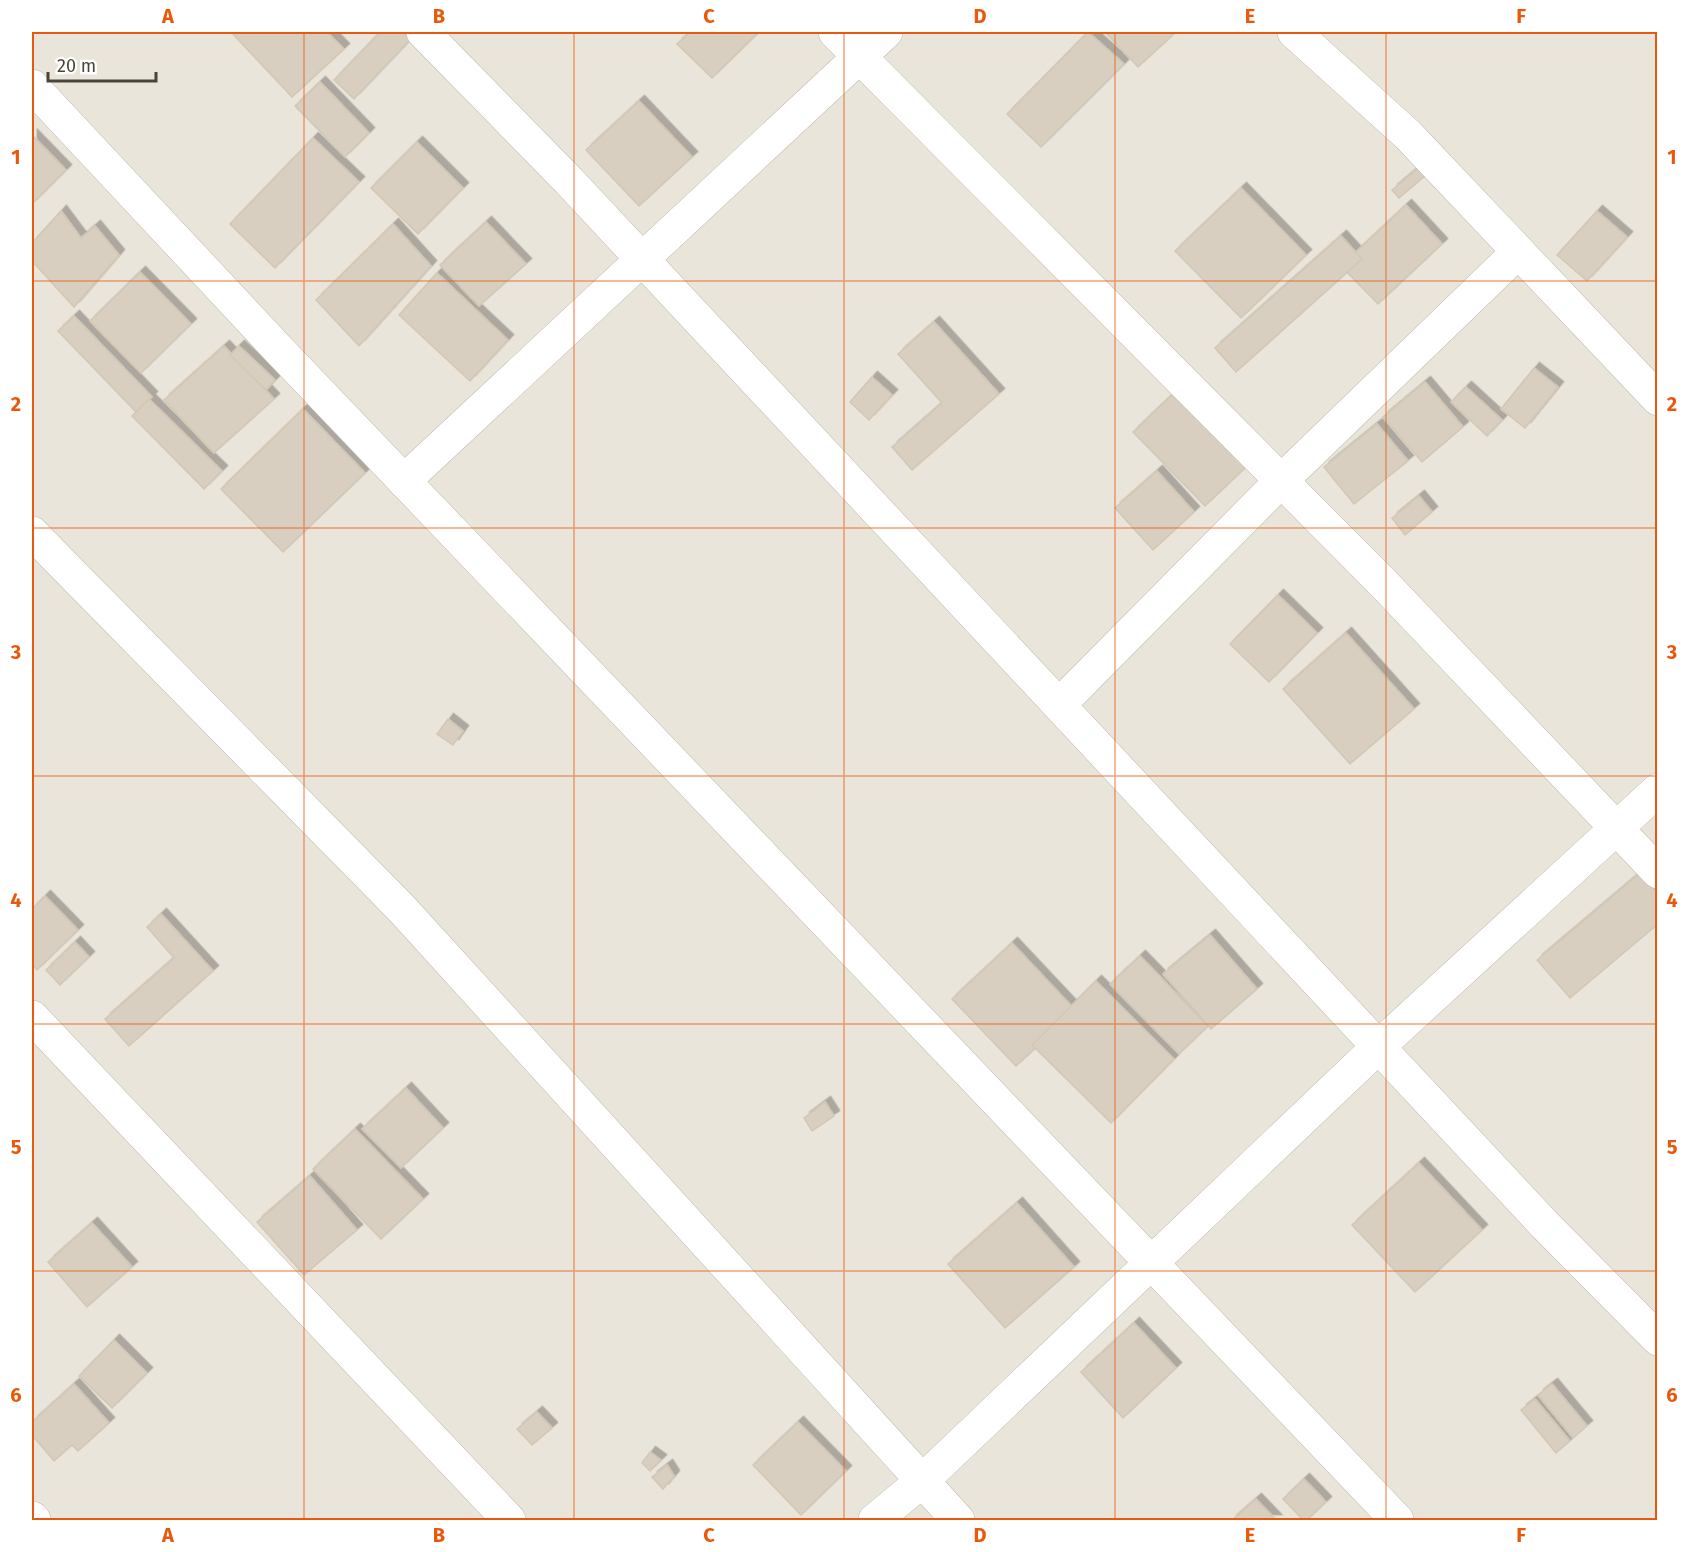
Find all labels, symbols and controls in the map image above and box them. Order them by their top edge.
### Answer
text: A [161,4,175,28]
text: B [433,4,445,28]
text: C [703,4,715,28]
text: D [973,4,987,28]
text: E [1245,4,1255,28]
text: F [1516,4,1526,28]
scale bar [48,45,156,83]
text: 20 m [57,55,96,77]
text: 1 [11,145,21,169]
text: 1 [1667,145,1677,169]
text: 2 [11,392,21,416]
text: 2 [1667,392,1677,416]
text: 3 [10,640,21,664]
text: 3 [1666,640,1677,664]
text: 4 [10,888,22,912]
text: 4 [1666,888,1678,912]
text: 5 [11,1135,22,1159]
text: 5 [1667,1135,1678,1159]
text: 6 [10,1383,22,1407]
text: 6 [1666,1383,1678,1407]
text: A [161,1523,175,1547]
text: B [433,1523,445,1547]
text: C [703,1523,715,1547]
text: D [973,1523,987,1547]
text: E [1245,1523,1255,1547]
text: F [1516,1523,1526,1547]

